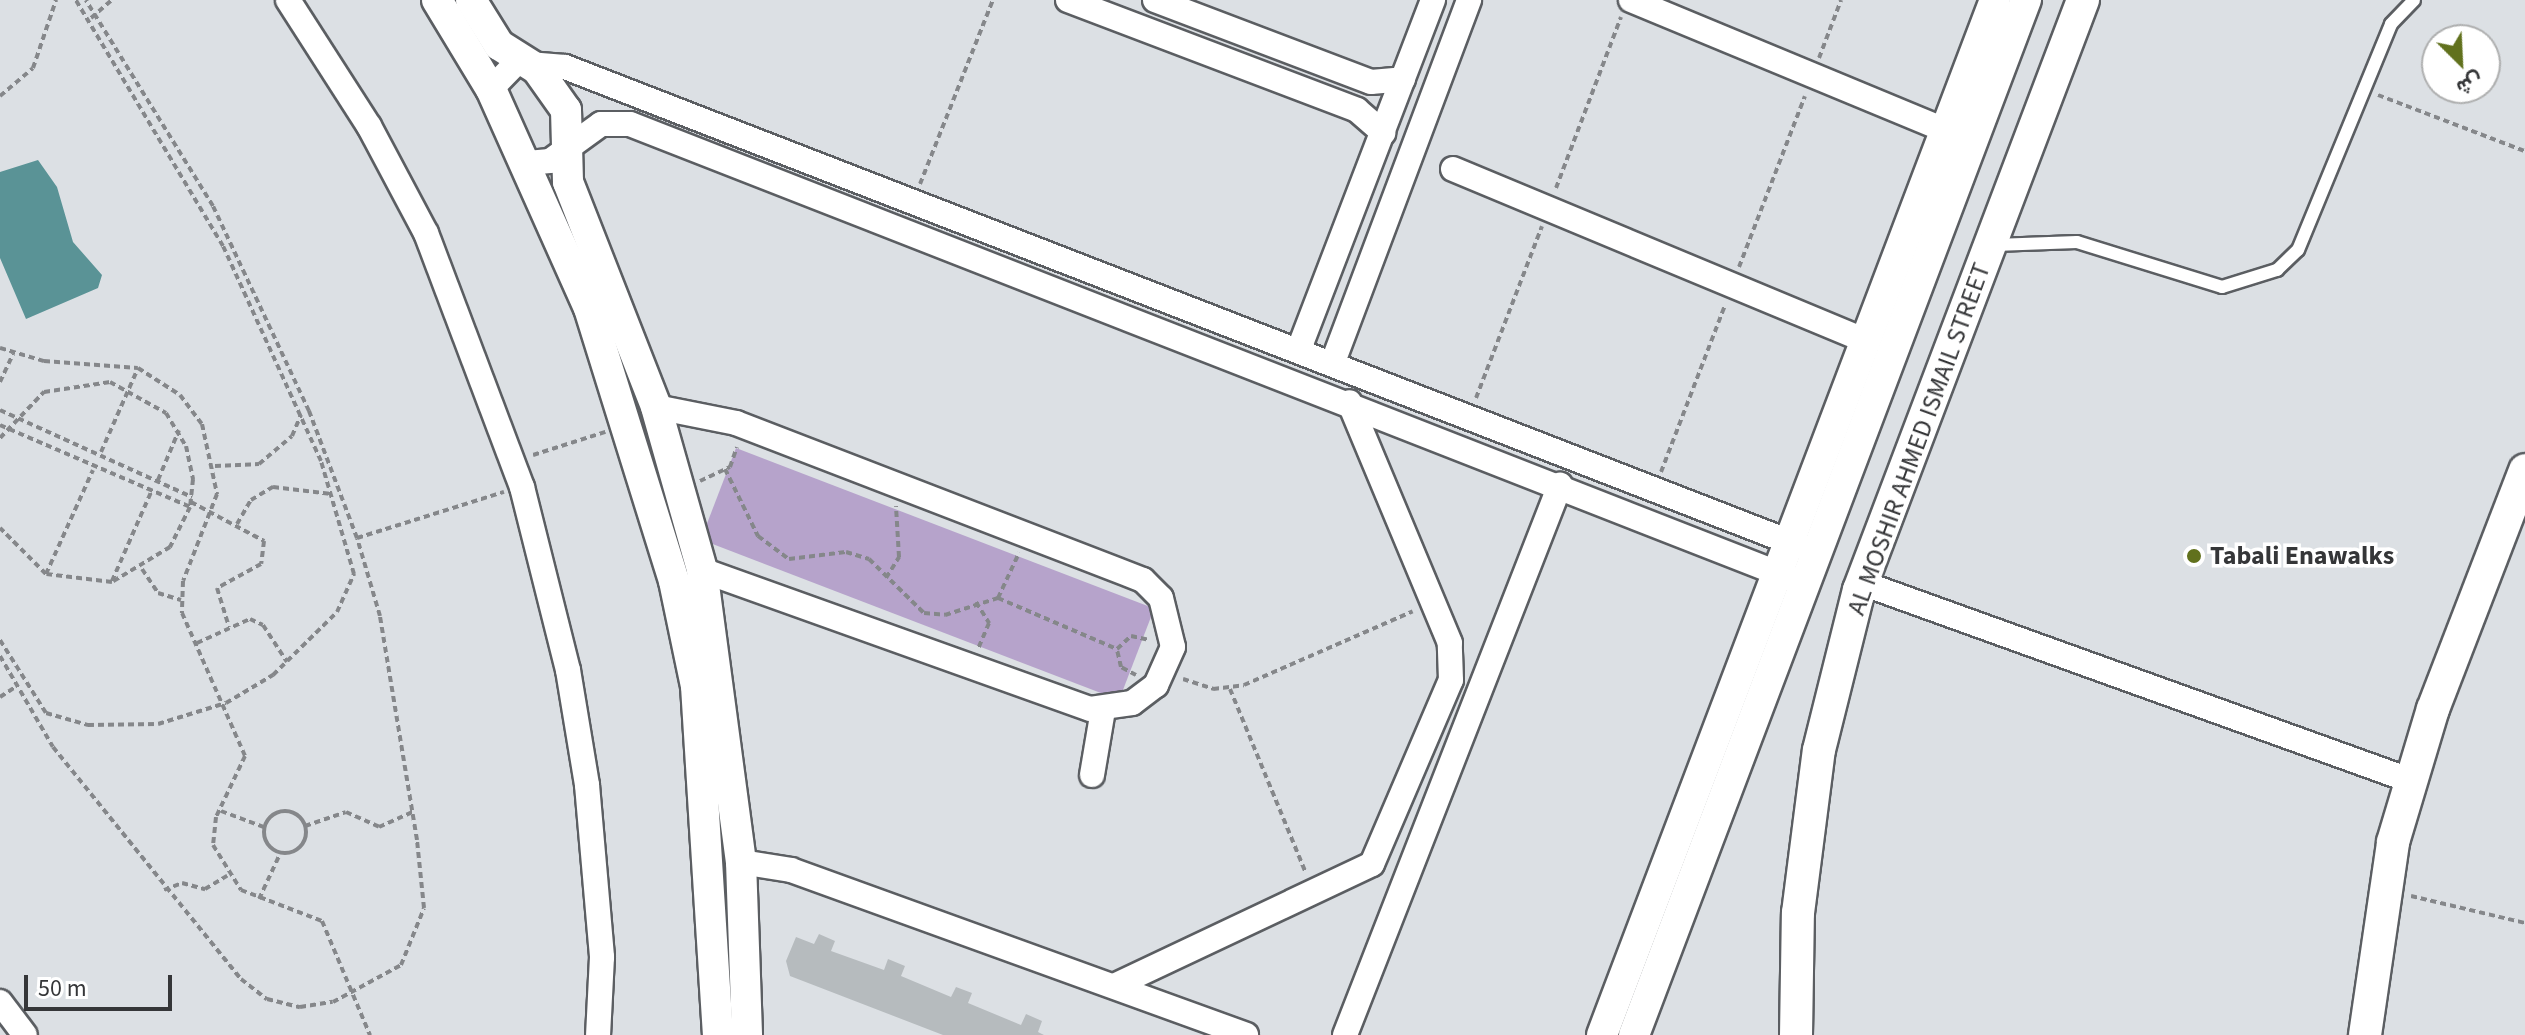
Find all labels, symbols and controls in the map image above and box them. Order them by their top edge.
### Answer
north arrow [2421,24,2501,104]
text: ش [2451,64,2489,104]
street label: AL MOSHIR AHMED ISMAIL STREET [1841,259,1997,619]
place label: Tabali Enawalks [2210,540,2394,572]
marker: Tabali Enawalks [2185,547,2203,565]
scale bar [28,959,176,1009]
text: 50 m [38,971,87,1006]

